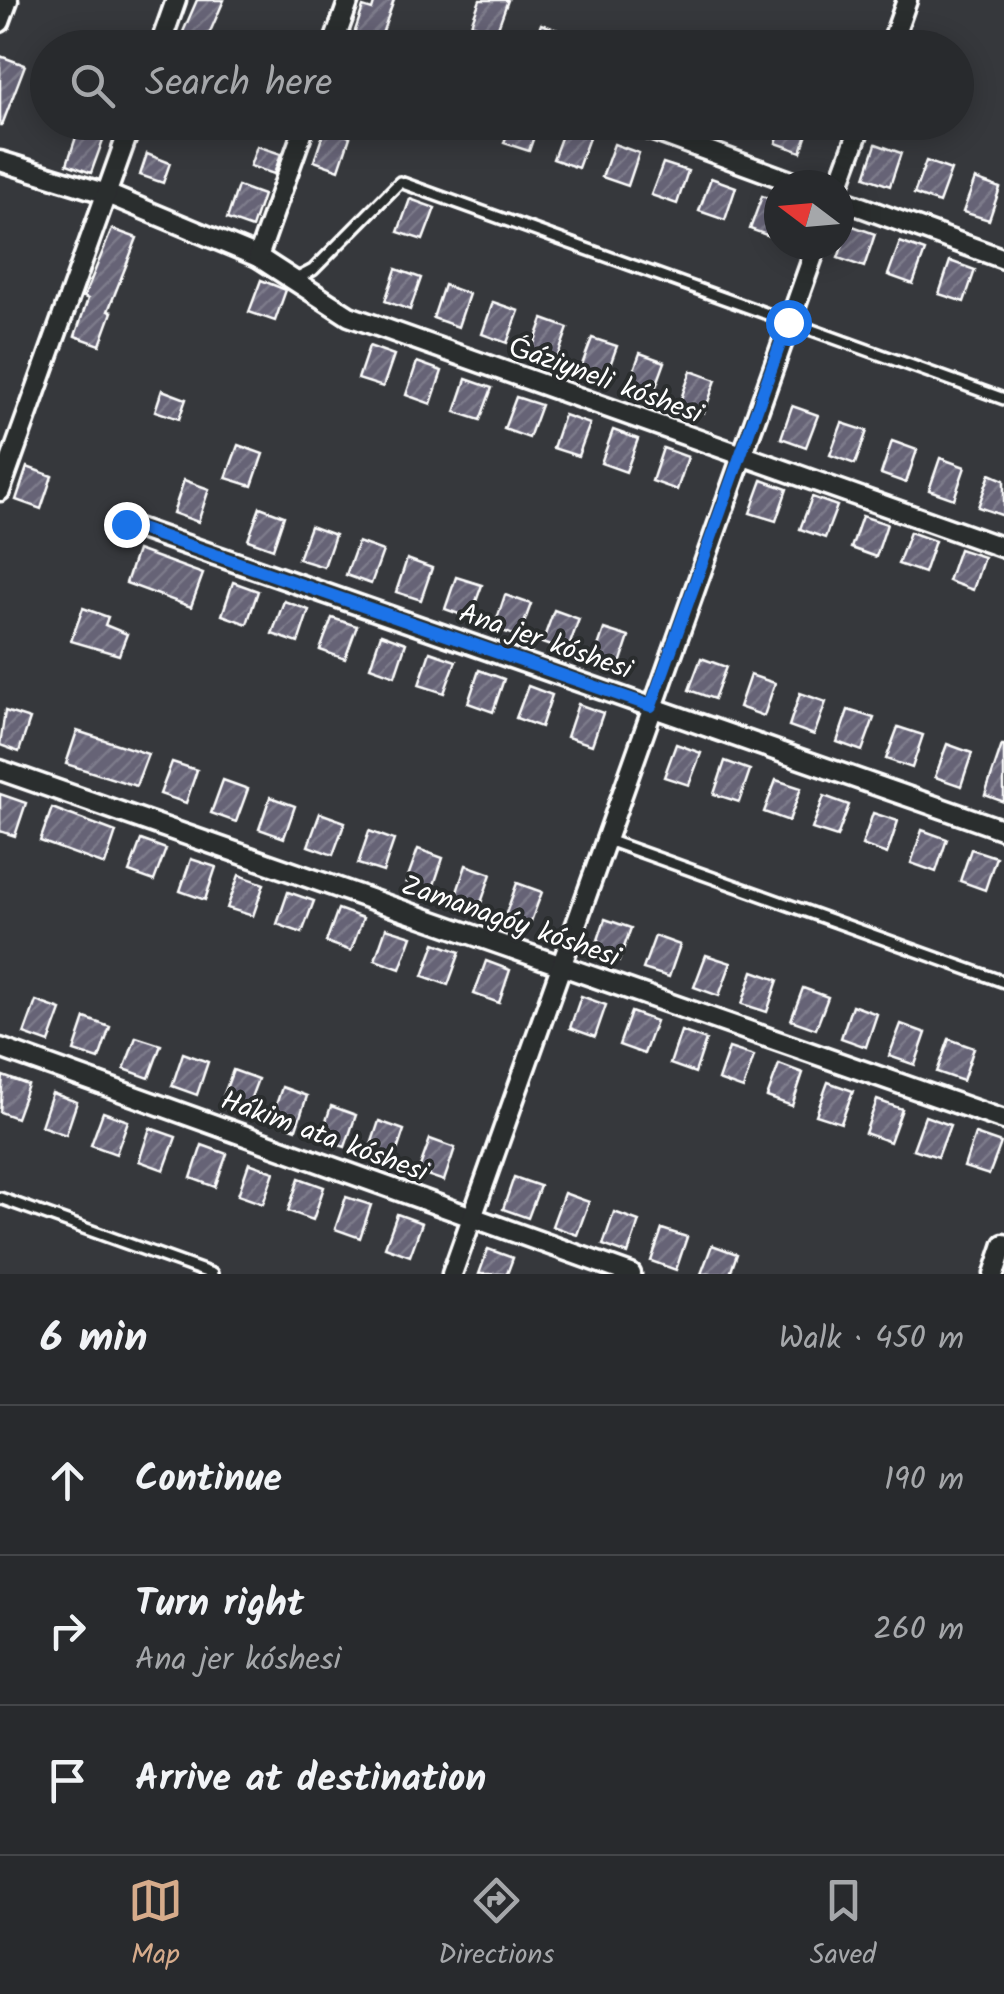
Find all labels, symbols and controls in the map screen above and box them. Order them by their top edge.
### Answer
search box [30,30,974,140]
text: Search here [145,55,332,115]
icon: search [65,58,120,113]
north arrow [764,170,854,260]
route start [766,300,812,346]
street label: Ǵáziyneli kóshesi [502,325,710,438]
route end [104,502,150,548]
street label: Ana jer kóshesi [453,592,639,693]
street label: Zamanagóy kóshesi [395,864,627,981]
street label: Hákim ata kóshesi [214,1079,435,1196]
text: 6 min [40,1306,148,1373]
text: Walk · 450 m [779,1314,964,1365]
text: Continue [135,1450,282,1510]
icon: ahead [40,1453,95,1508]
text: 190 m [884,1455,964,1506]
text: Turn right [135,1575,304,1635]
icon: right [40,1603,95,1658]
text: 260 m [873,1605,964,1656]
text: Ana jer kóshesi [135,1635,341,1686]
text: Arrive at destination [135,1750,486,1810]
icon: arrive [40,1753,95,1808]
tab: Map [128,1873,183,1978]
tab: Directions [438,1873,554,1978]
tab: Saved [810,1873,876,1978]

